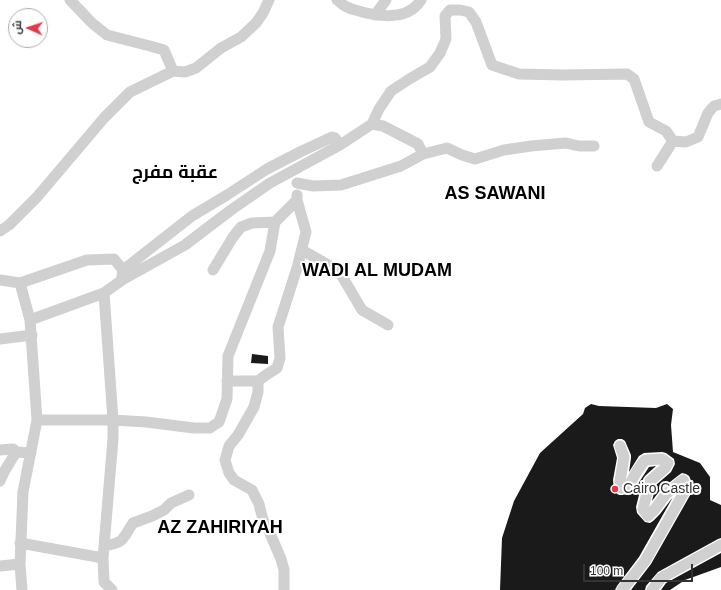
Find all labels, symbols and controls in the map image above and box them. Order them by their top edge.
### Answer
north arrow [8,8,48,48]
text: ش [11,20,23,35]
district label: عقبة مفرج [132,162,218,184]
district label: AS SAWANI [440,183,550,205]
district label: WADI AL MUDAM [296,260,458,282]
place label: Cairo Castle [623,481,700,497]
marker: Cairo Castle [610,484,620,494]
district label: AZ ZAHIRIYAH [151,517,289,539]
scale bar [585,556,695,582]
text: 100 m [590,564,623,578]

